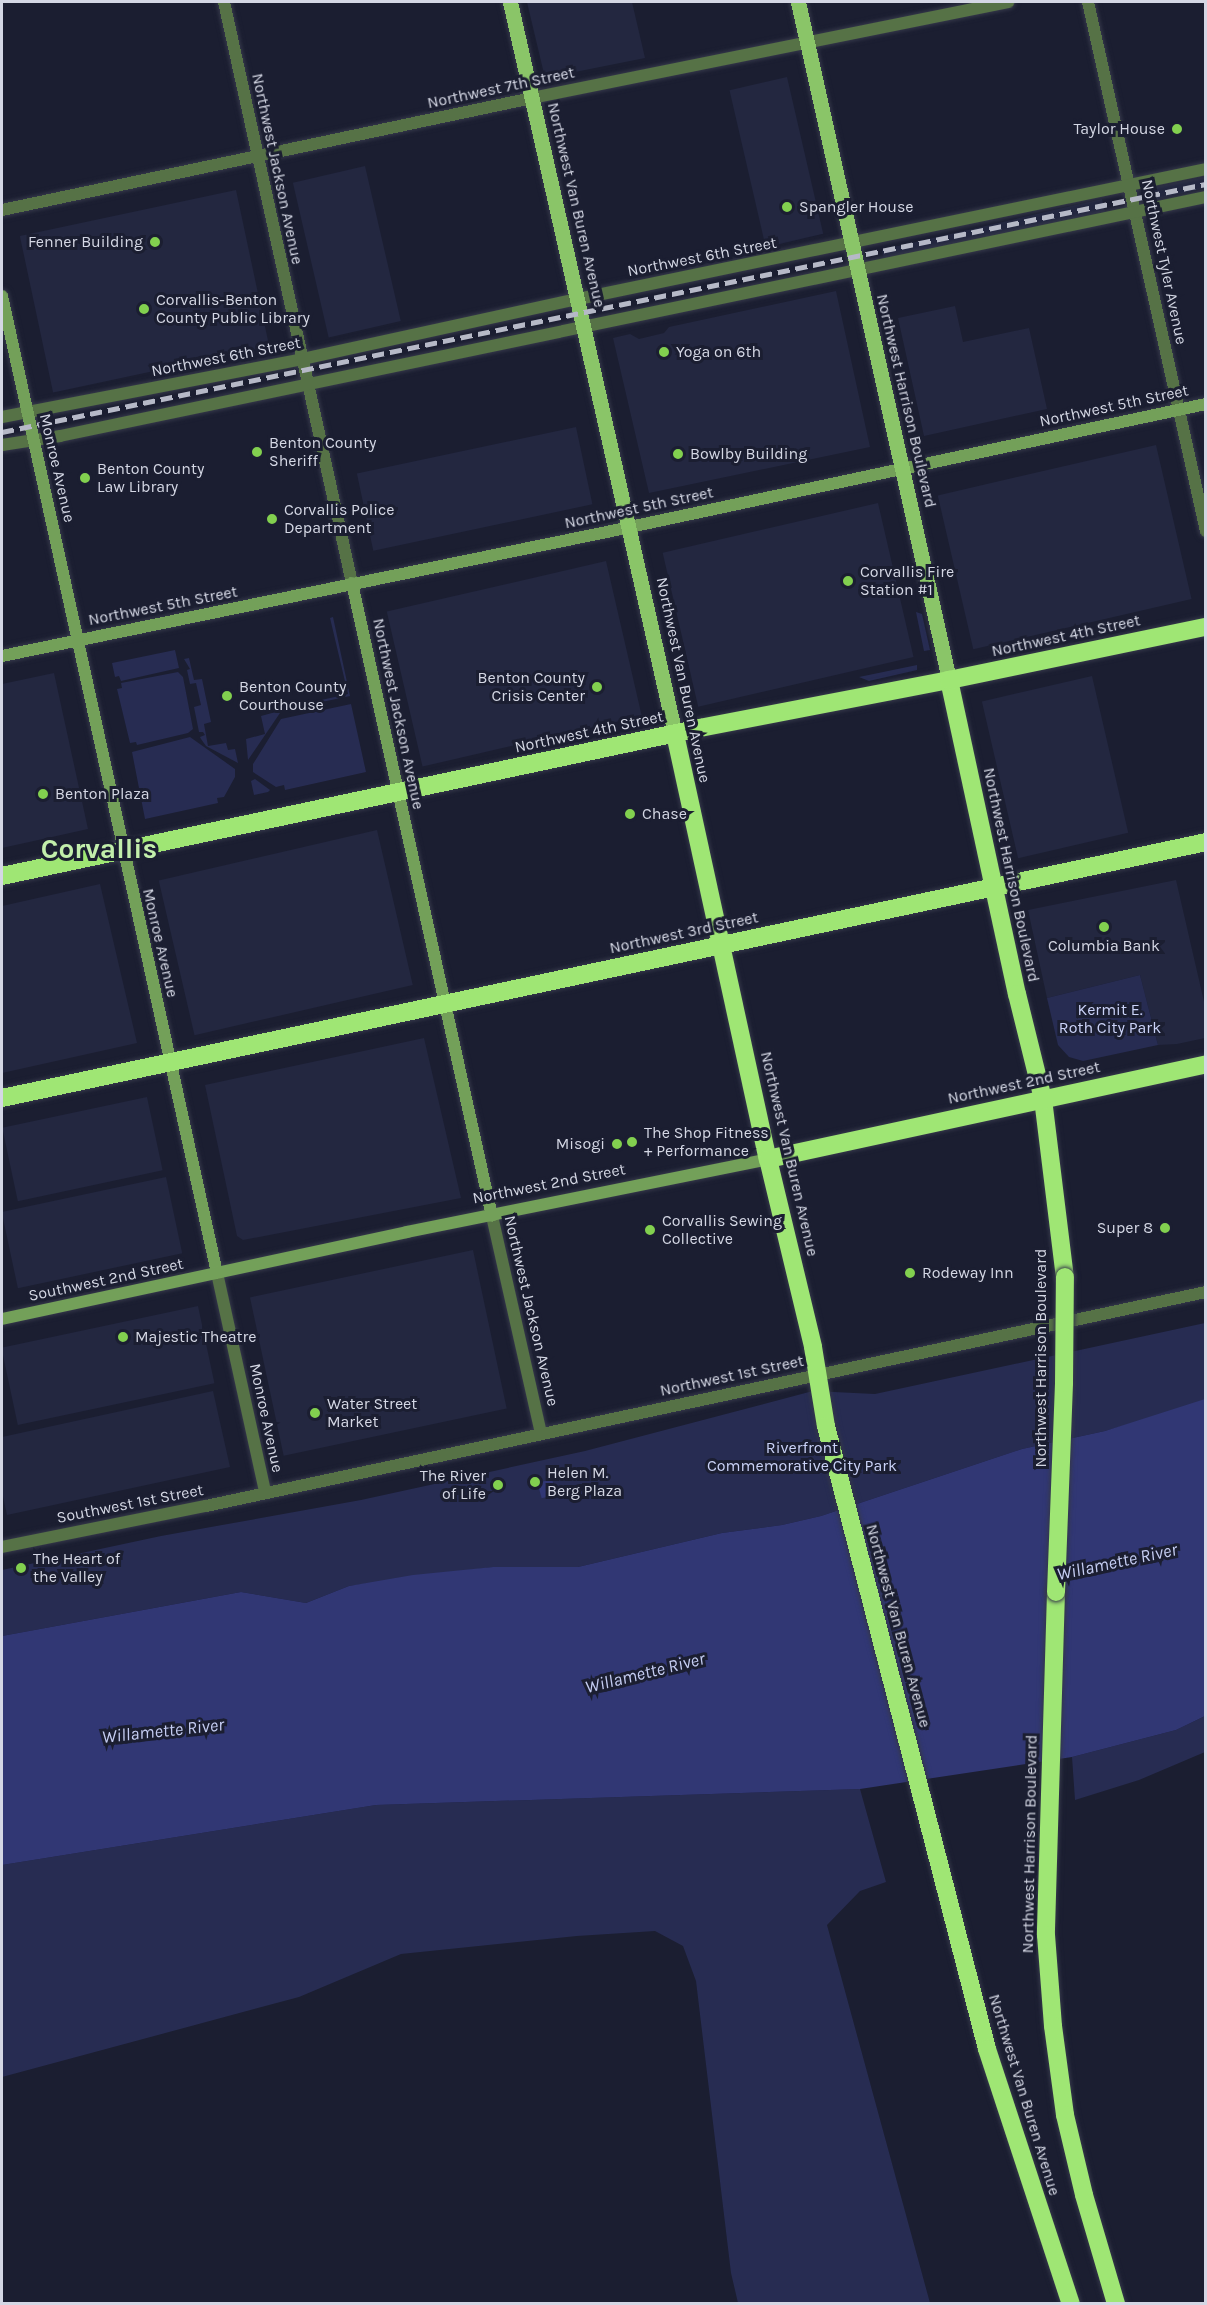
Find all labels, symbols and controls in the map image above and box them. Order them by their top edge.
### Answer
street label: Northwest 7th Street [426,63,576,113]
street label: Northwest Jackson Avenue [247,72,307,266]
street label: Northwest Van Buren Avenue [543,101,609,309]
place label: Taylor House [1074,119,1165,139]
marker: Taylor House [1170,122,1184,136]
street label: Northwest Tyler Avenue [1137,178,1191,346]
place label: Spangler House [799,197,914,217]
marker: Spangler House [780,200,794,214]
place label: Fenner Building [28,232,143,252]
street label: Northwest 6th Street [626,233,778,281]
marker: Fenner Building [148,235,162,249]
place label: Corvallis-Benton County Public Library [156,290,310,328]
street label: Northwest Harrison Boulevard [872,292,940,510]
marker: Corvallis-Benton County Public Library [137,302,151,316]
street label: Northwest 6th Street [150,333,302,381]
place label: Yoga on 6th [676,342,761,362]
marker: Yoga on 6th [657,345,671,359]
street label: Northwest 5th Street [1038,381,1190,431]
street label: Monroe Avenue [35,412,79,524]
place label: Benton County Sheriff [269,433,376,471]
place label: Bowlby Building [690,444,807,464]
marker: Benton County Sheriff [250,445,264,459]
marker: Bowlby Building [671,447,685,461]
place label: Benton County Law Library [97,459,204,497]
marker: Benton County Law Library [78,471,92,485]
street label: Northwest 5th Street [563,483,715,533]
place label: Corvallis Police Department [284,500,394,538]
marker: Corvallis Police Department [265,512,279,526]
place label: Corvallis Fire Station #1 [860,562,954,600]
marker: Corvallis Fire Station #1 [841,574,855,588]
street label: Northwest Van Buren Avenue [652,575,714,785]
street label: Northwest 5th Street [87,582,239,630]
street label: Northwest 4th Street [990,611,1142,661]
street label: Northwest Jackson Avenue [368,617,428,811]
place label: Benton County Crisis Center [478,668,585,706]
place label: Benton County Courthouse [239,677,346,715]
marker: Benton County Crisis Center [590,680,604,694]
marker: Benton County Courthouse [220,689,234,703]
street label: Northwest 4th Street [513,707,665,757]
street label: Northwest Harrison Boulevard [979,766,1043,984]
place label: Benton Plaza [55,784,150,804]
marker: Benton Plaza [36,787,50,801]
place label: Chase [642,804,687,824]
marker: Chase [623,807,637,821]
district label: Corvallis [41,832,157,866]
street label: Monroe Avenue [138,887,182,999]
street label: Northwest 3rd Street [608,908,760,958]
marker: Columbia Bank [1097,920,1111,934]
place label: Columbia Bank [1048,936,1160,956]
park label: Kermit E. Roth City Park [1059,1000,1161,1038]
street label: Northwest Van Buren Avenue [756,1050,822,1258]
street label: Northwest 2nd Street [946,1057,1102,1109]
place label: The Shop Fitness + Performance [644,1123,769,1161]
place label: Misogi [556,1134,605,1154]
marker: The Shop Fitness + Performance [625,1135,639,1149]
marker: Misogi [610,1137,624,1151]
street label: Northwest 2nd Street [471,1160,627,1208]
place label: Corvallis Sewing Collective [662,1211,782,1249]
street label: Northwest Jackson Avenue [500,1214,562,1408]
place label: Super 8 [1097,1218,1153,1238]
marker: Super 8 [1158,1221,1172,1235]
marker: Corvallis Sewing Collective [643,1223,657,1237]
street label: Northwest Harrison Boulevard [1031,1249,1051,1467]
street label: Southwest 2nd Street [27,1254,185,1306]
place label: Rodeway Inn [922,1263,1014,1283]
marker: Rodeway Inn [903,1266,917,1280]
place label: Majestic Theatre [135,1327,257,1347]
marker: Majestic Theatre [116,1330,130,1344]
street label: Northwest 1st Street [658,1351,806,1401]
street label: Monroe Avenue [245,1362,287,1474]
place label: Water Street Market [327,1394,417,1432]
marker: Water Street Market [308,1406,322,1420]
park label: Riverfront Commemorative City Park [707,1438,897,1476]
place label: Helen M. Berg Plaza [547,1463,622,1501]
place label: The River of Life [420,1466,486,1504]
marker: Helen M. Berg Plaza [528,1475,542,1489]
marker: The River of Life [491,1478,505,1492]
street label: Southwest 1st Street [55,1480,205,1528]
street label: Northwest Van Buren Avenue [862,1522,934,1730]
water label: Willamette River [1055,1539,1179,1585]
place label: The Heart of the Valley [33,1549,120,1587]
marker: The Heart of the Valley [14,1561,28,1575]
water label: Willamette River [583,1648,707,1698]
water label: Willamette River [101,1714,225,1748]
street label: Northwest Harrison Boulevard [1018,1734,1042,1954]
street label: Northwest Van Buren Avenue [984,1992,1064,2198]

